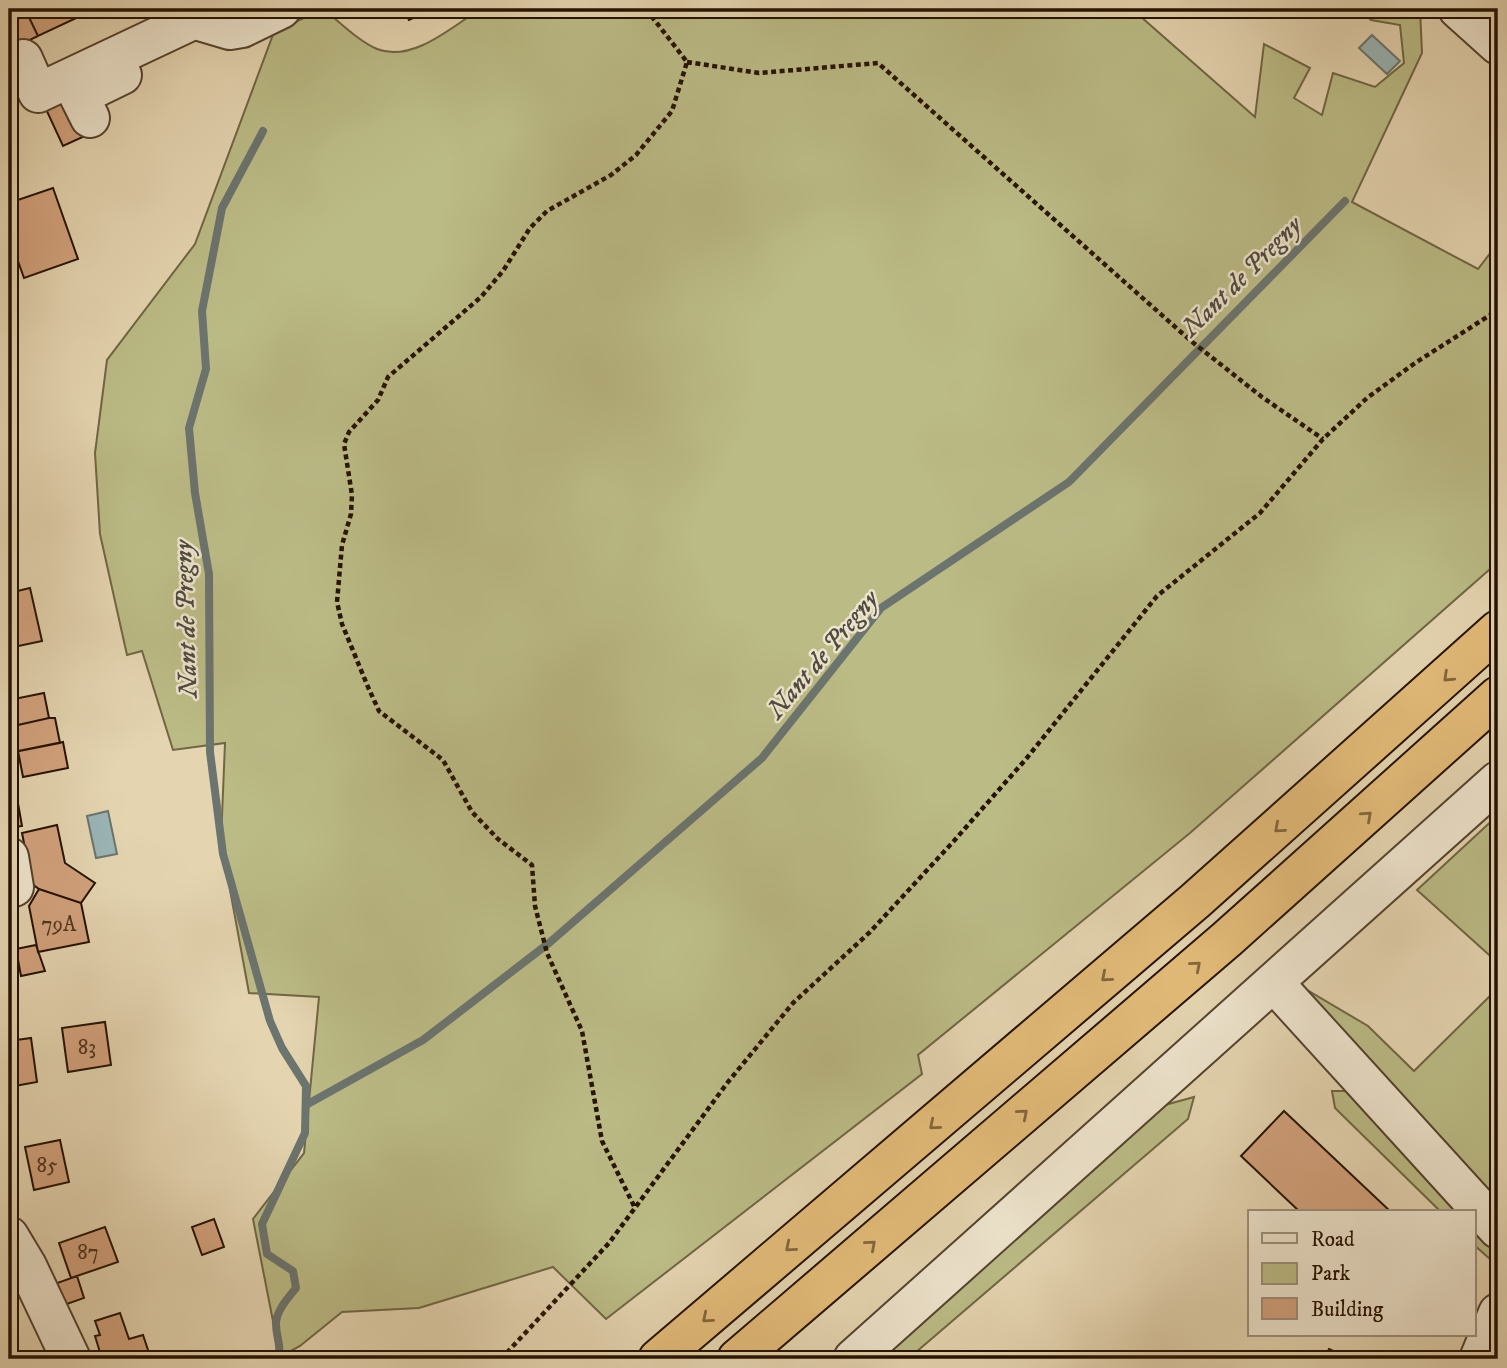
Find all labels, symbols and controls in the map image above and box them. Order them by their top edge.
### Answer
water label: Nant de Pregny [1173,208,1311,346]
water label: Nant de Pregny [167,538,206,700]
water label: Nant de Pregny [759,583,888,727]
one-way arrow [1444,669,1457,681]
one-way arrow [1359,812,1372,824]
one-way arrow [1274,820,1287,832]
house number: 79A [42,912,77,938]
one-way arrow [1187,962,1200,974]
one-way arrow [1102,969,1115,981]
house number: 83 [78,1035,96,1061]
one-way arrow [1015,1110,1028,1122]
one-way arrow [929,1117,942,1129]
house number: 85 [37,1153,57,1179]
legend [1248,1210,1476,1336]
text: Road [1311,1227,1355,1253]
one-way arrow [785,1239,798,1251]
house number: 87 [77,1240,99,1266]
one-way arrow [862,1241,875,1253]
text: Park [1311,1261,1351,1287]
text: Building [1311,1297,1384,1323]
one-way arrow [702,1310,715,1322]

